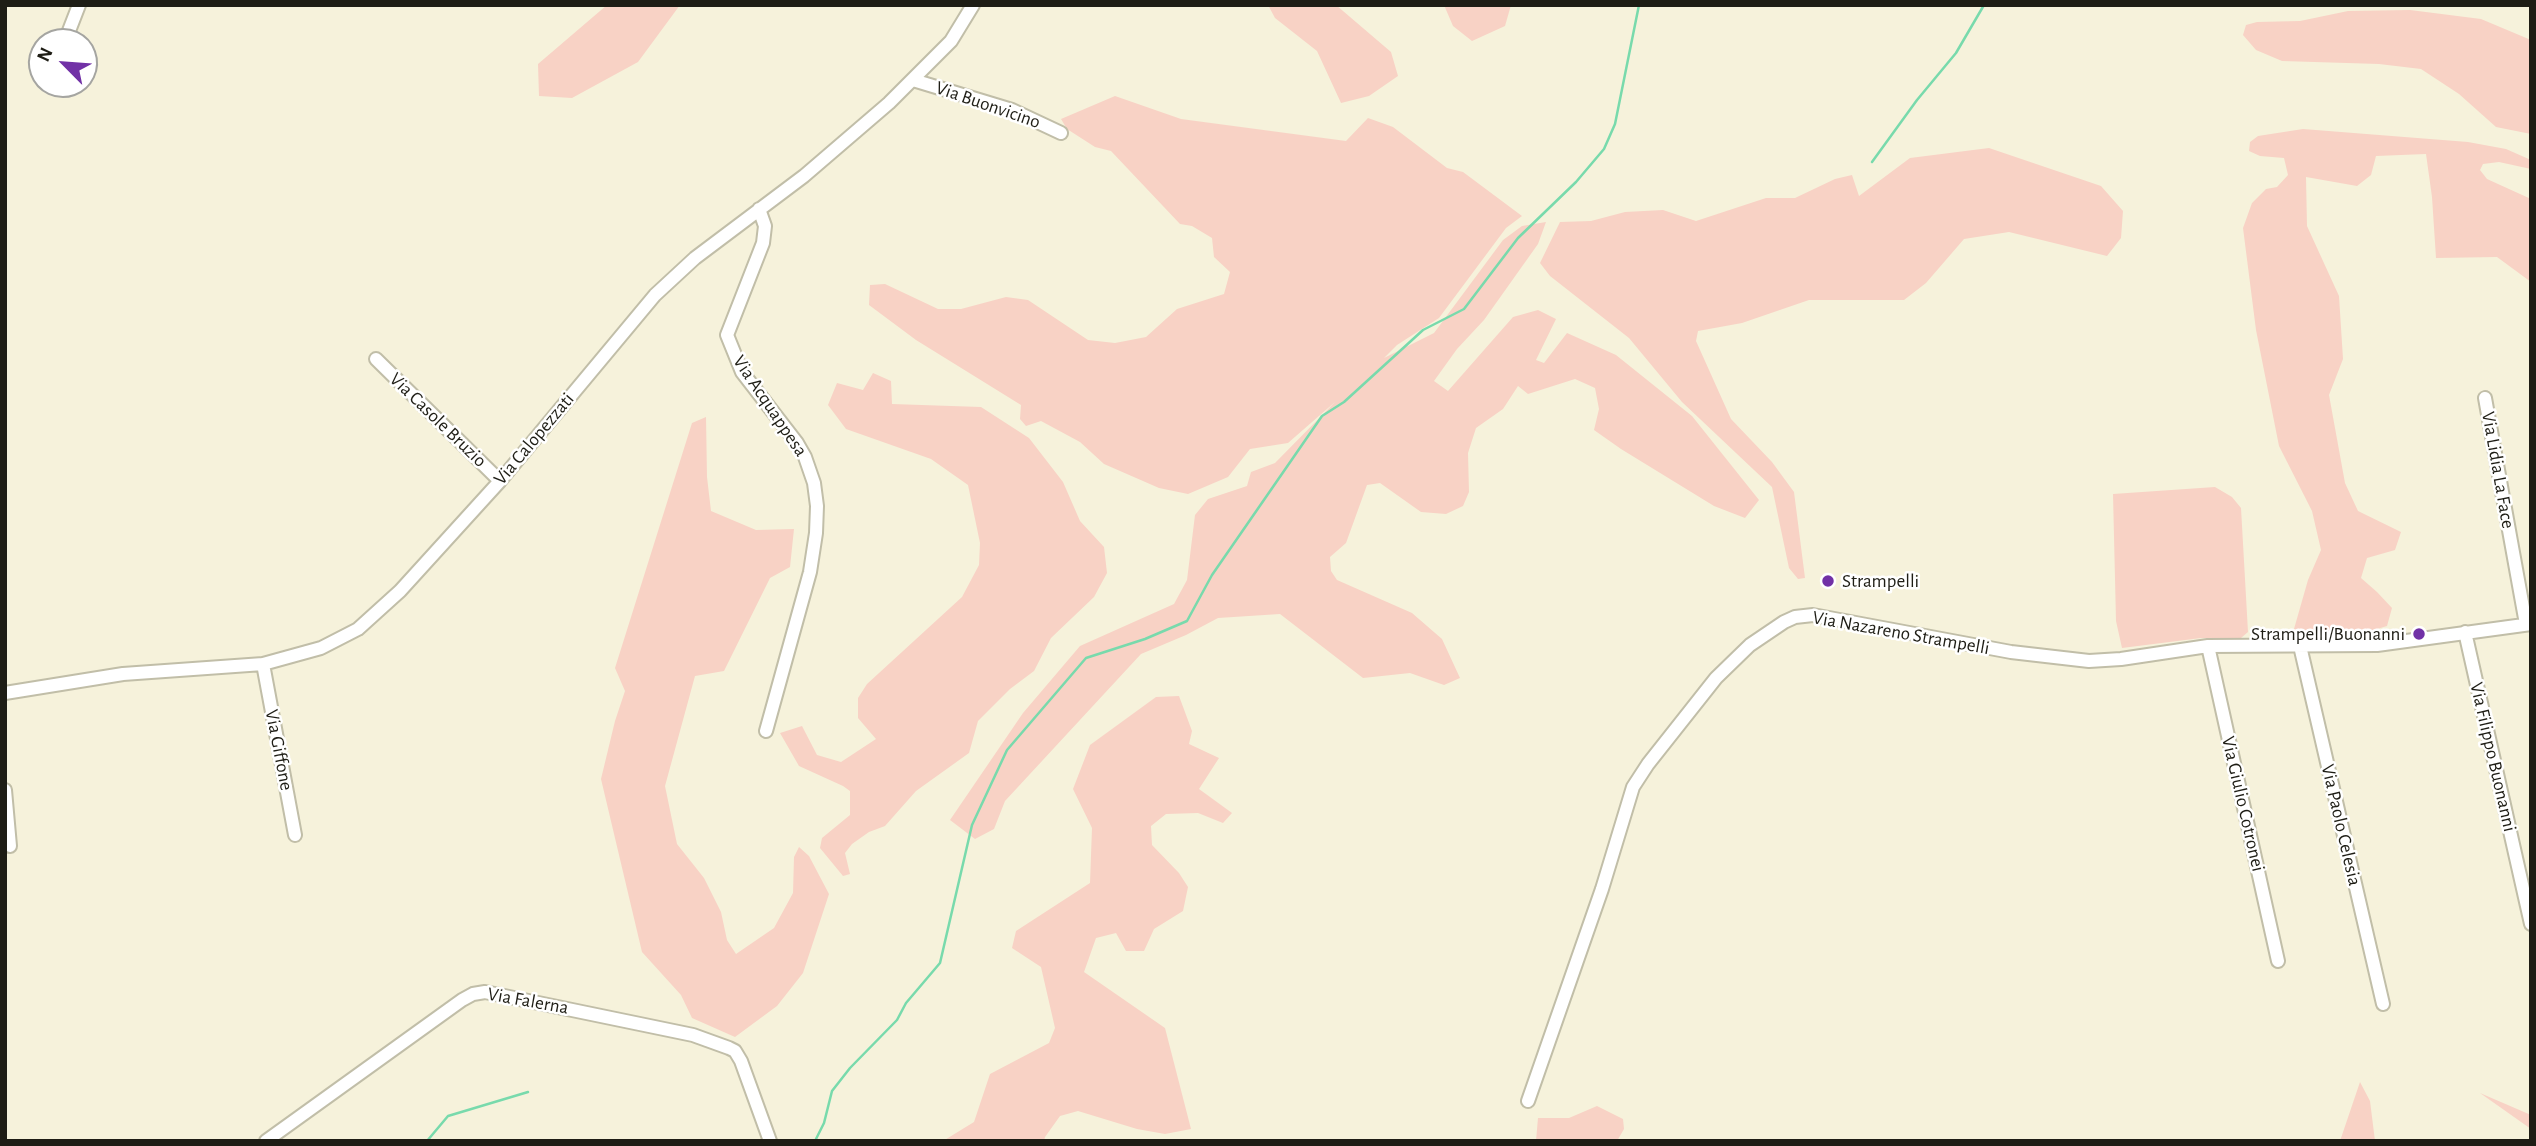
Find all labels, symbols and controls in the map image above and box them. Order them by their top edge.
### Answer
north arrow [28,28,98,98]
text: N [34,45,57,65]
street label: Via Buonvicino [933,76,1043,134]
street label: Via Acquappesa [728,351,812,461]
street label: Via Casole Bruzio [385,368,491,472]
street label: Via Calopezzati [489,388,579,490]
street label: Via Lidia La Face [2476,410,2520,530]
place label: Strampelli [1842,570,1919,592]
marker: Strampelli [1820,573,1836,589]
street label: Via Nazareno Strampelli [1811,606,1991,660]
place label: Strampelli/Buonanni [2251,623,2405,645]
marker: Strampelli/Buonanni [2411,626,2427,642]
street label: Via Filippo Buonanni [2465,680,2521,834]
street label: Via Giffone [260,708,298,792]
street label: Via Giulio Cotronei [2216,734,2270,874]
street label: Via Paolo Celesia [2316,762,2366,888]
street label: Via Falerna [486,983,570,1019]

